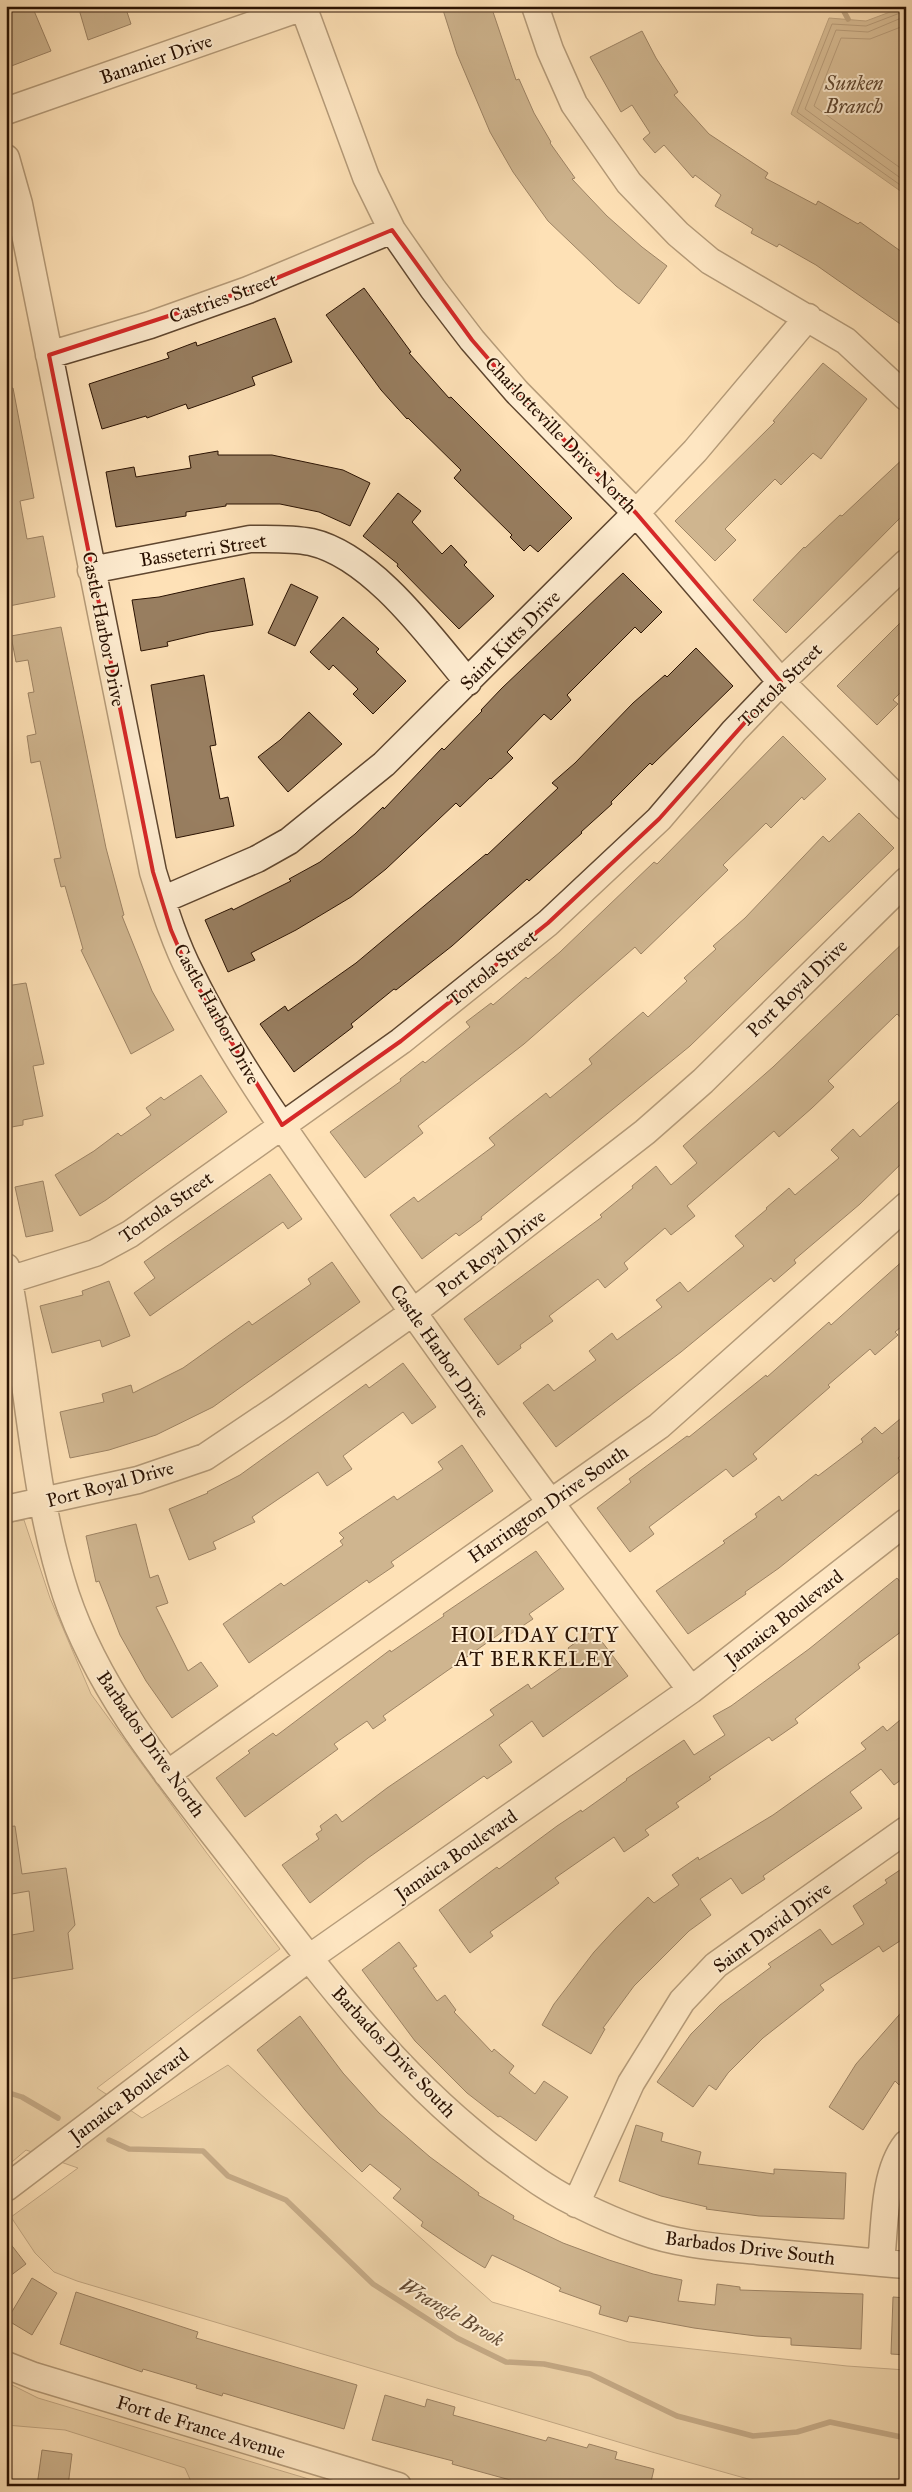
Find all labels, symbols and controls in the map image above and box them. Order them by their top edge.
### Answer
street label: Bananier Drive [97,29,215,89]
water label: Sunken Branch [824,71,884,118]
street label: Castries Street [166,268,280,328]
street label: Charlotteville Drive North [480,352,642,519]
street label: Basseterri Street [138,529,268,571]
street label: Castle Harbor Drive [78,550,130,708]
street label: Saint Kitts Drive [455,585,565,695]
street label: Tortola Street [733,638,827,732]
street label: Tortola Street [442,925,542,1011]
street label: Port Royal Drive [742,934,852,1042]
street label: Castle Harbor Drive [169,940,265,1088]
street label: Tortola Street [115,1166,217,1248]
street label: Port Royal Drive [432,1204,550,1302]
street label: Castle Harbor Drive [385,1280,495,1422]
street label: Harrington Drive South [464,1440,633,1569]
street label: Port Royal Drive [44,1456,176,1512]
street label: Jamaica Boulevard [719,1564,849,1673]
district label: HOLIDAY CITY AT BERKELEY [451,1622,619,1672]
street label: Barbados Drive North [92,1667,210,1822]
street label: Jamaica Boulevard [389,1804,522,1908]
street label: Saint David Drive [709,1877,835,1977]
street label: Barbados Drive South [327,1982,461,2123]
street label: Jamaica Boulevard [63,2042,194,2149]
street label: Barbados Drive South [664,2226,837,2270]
water label: Wrangle Brook [395,2272,509,2352]
street label: Fort de France Avenue [114,2390,288,2464]

